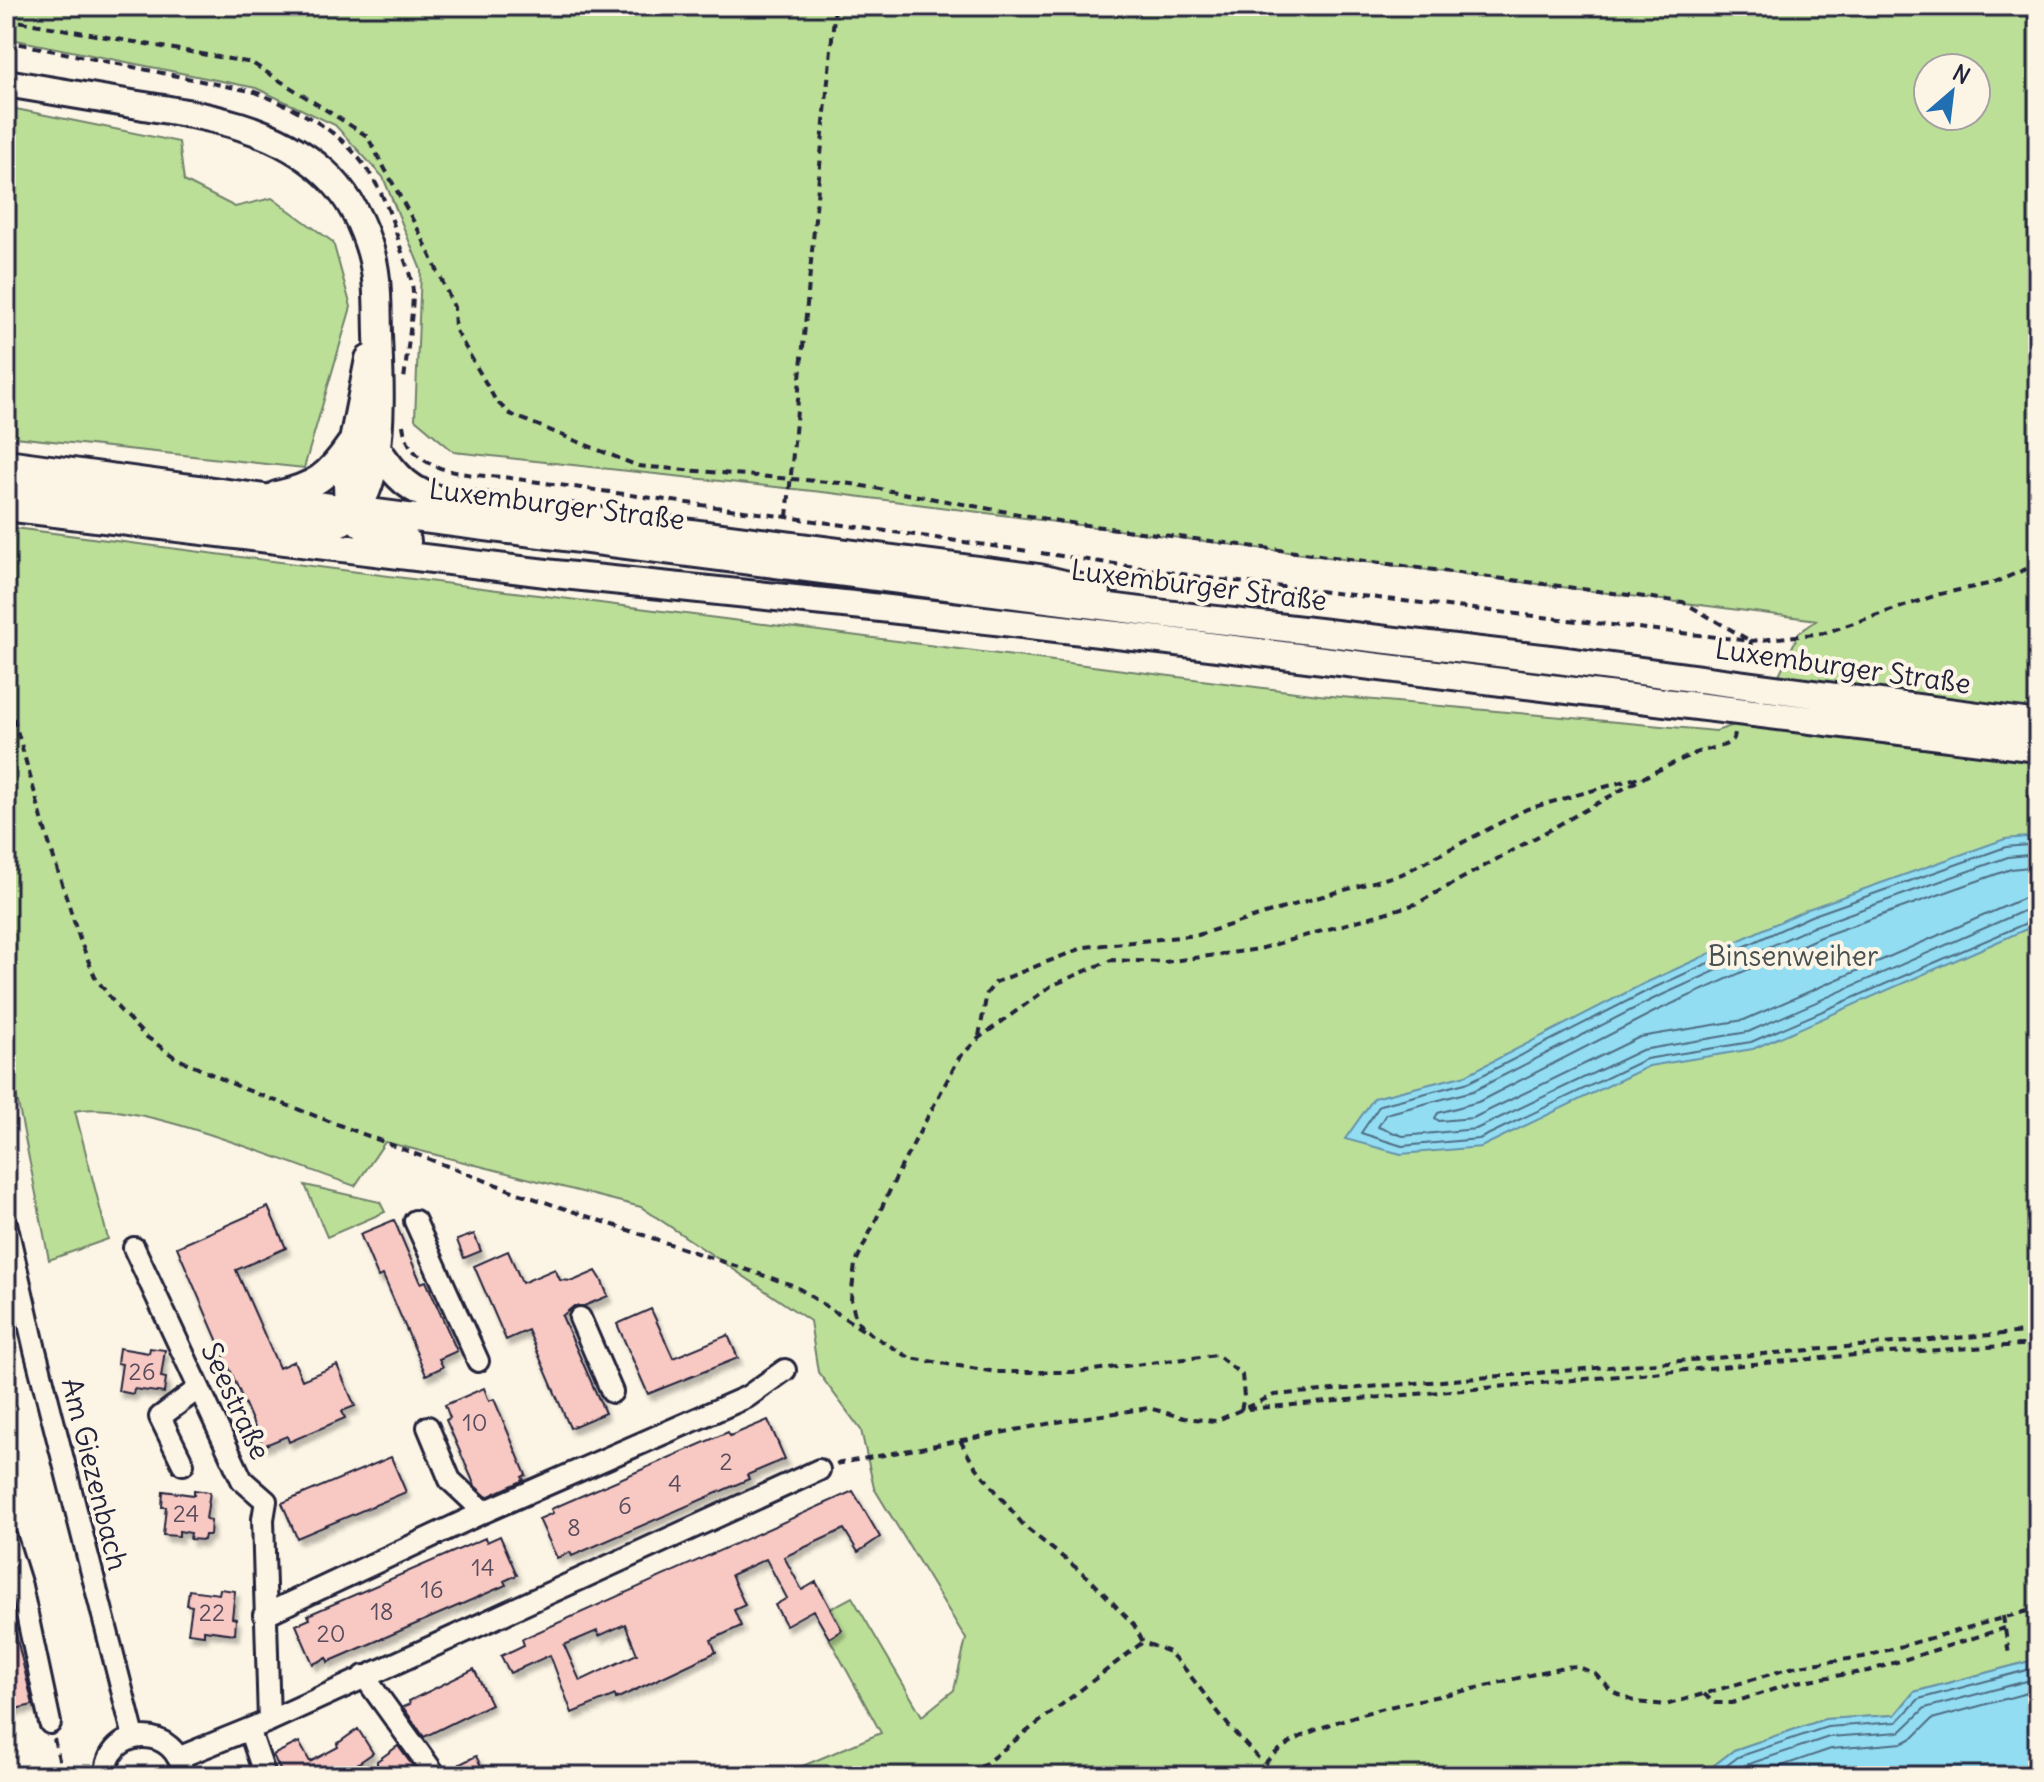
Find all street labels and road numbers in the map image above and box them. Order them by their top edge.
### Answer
street label: Luxemburger Straße [427,470,687,538]
street label: Luxemburger Straße [1069,551,1329,619]
street label: Luxemburger Straße [1713,630,1973,702]
street label: Seestraße [193,1337,279,1465]
street label: Am Giezenbach [54,1374,136,1574]

